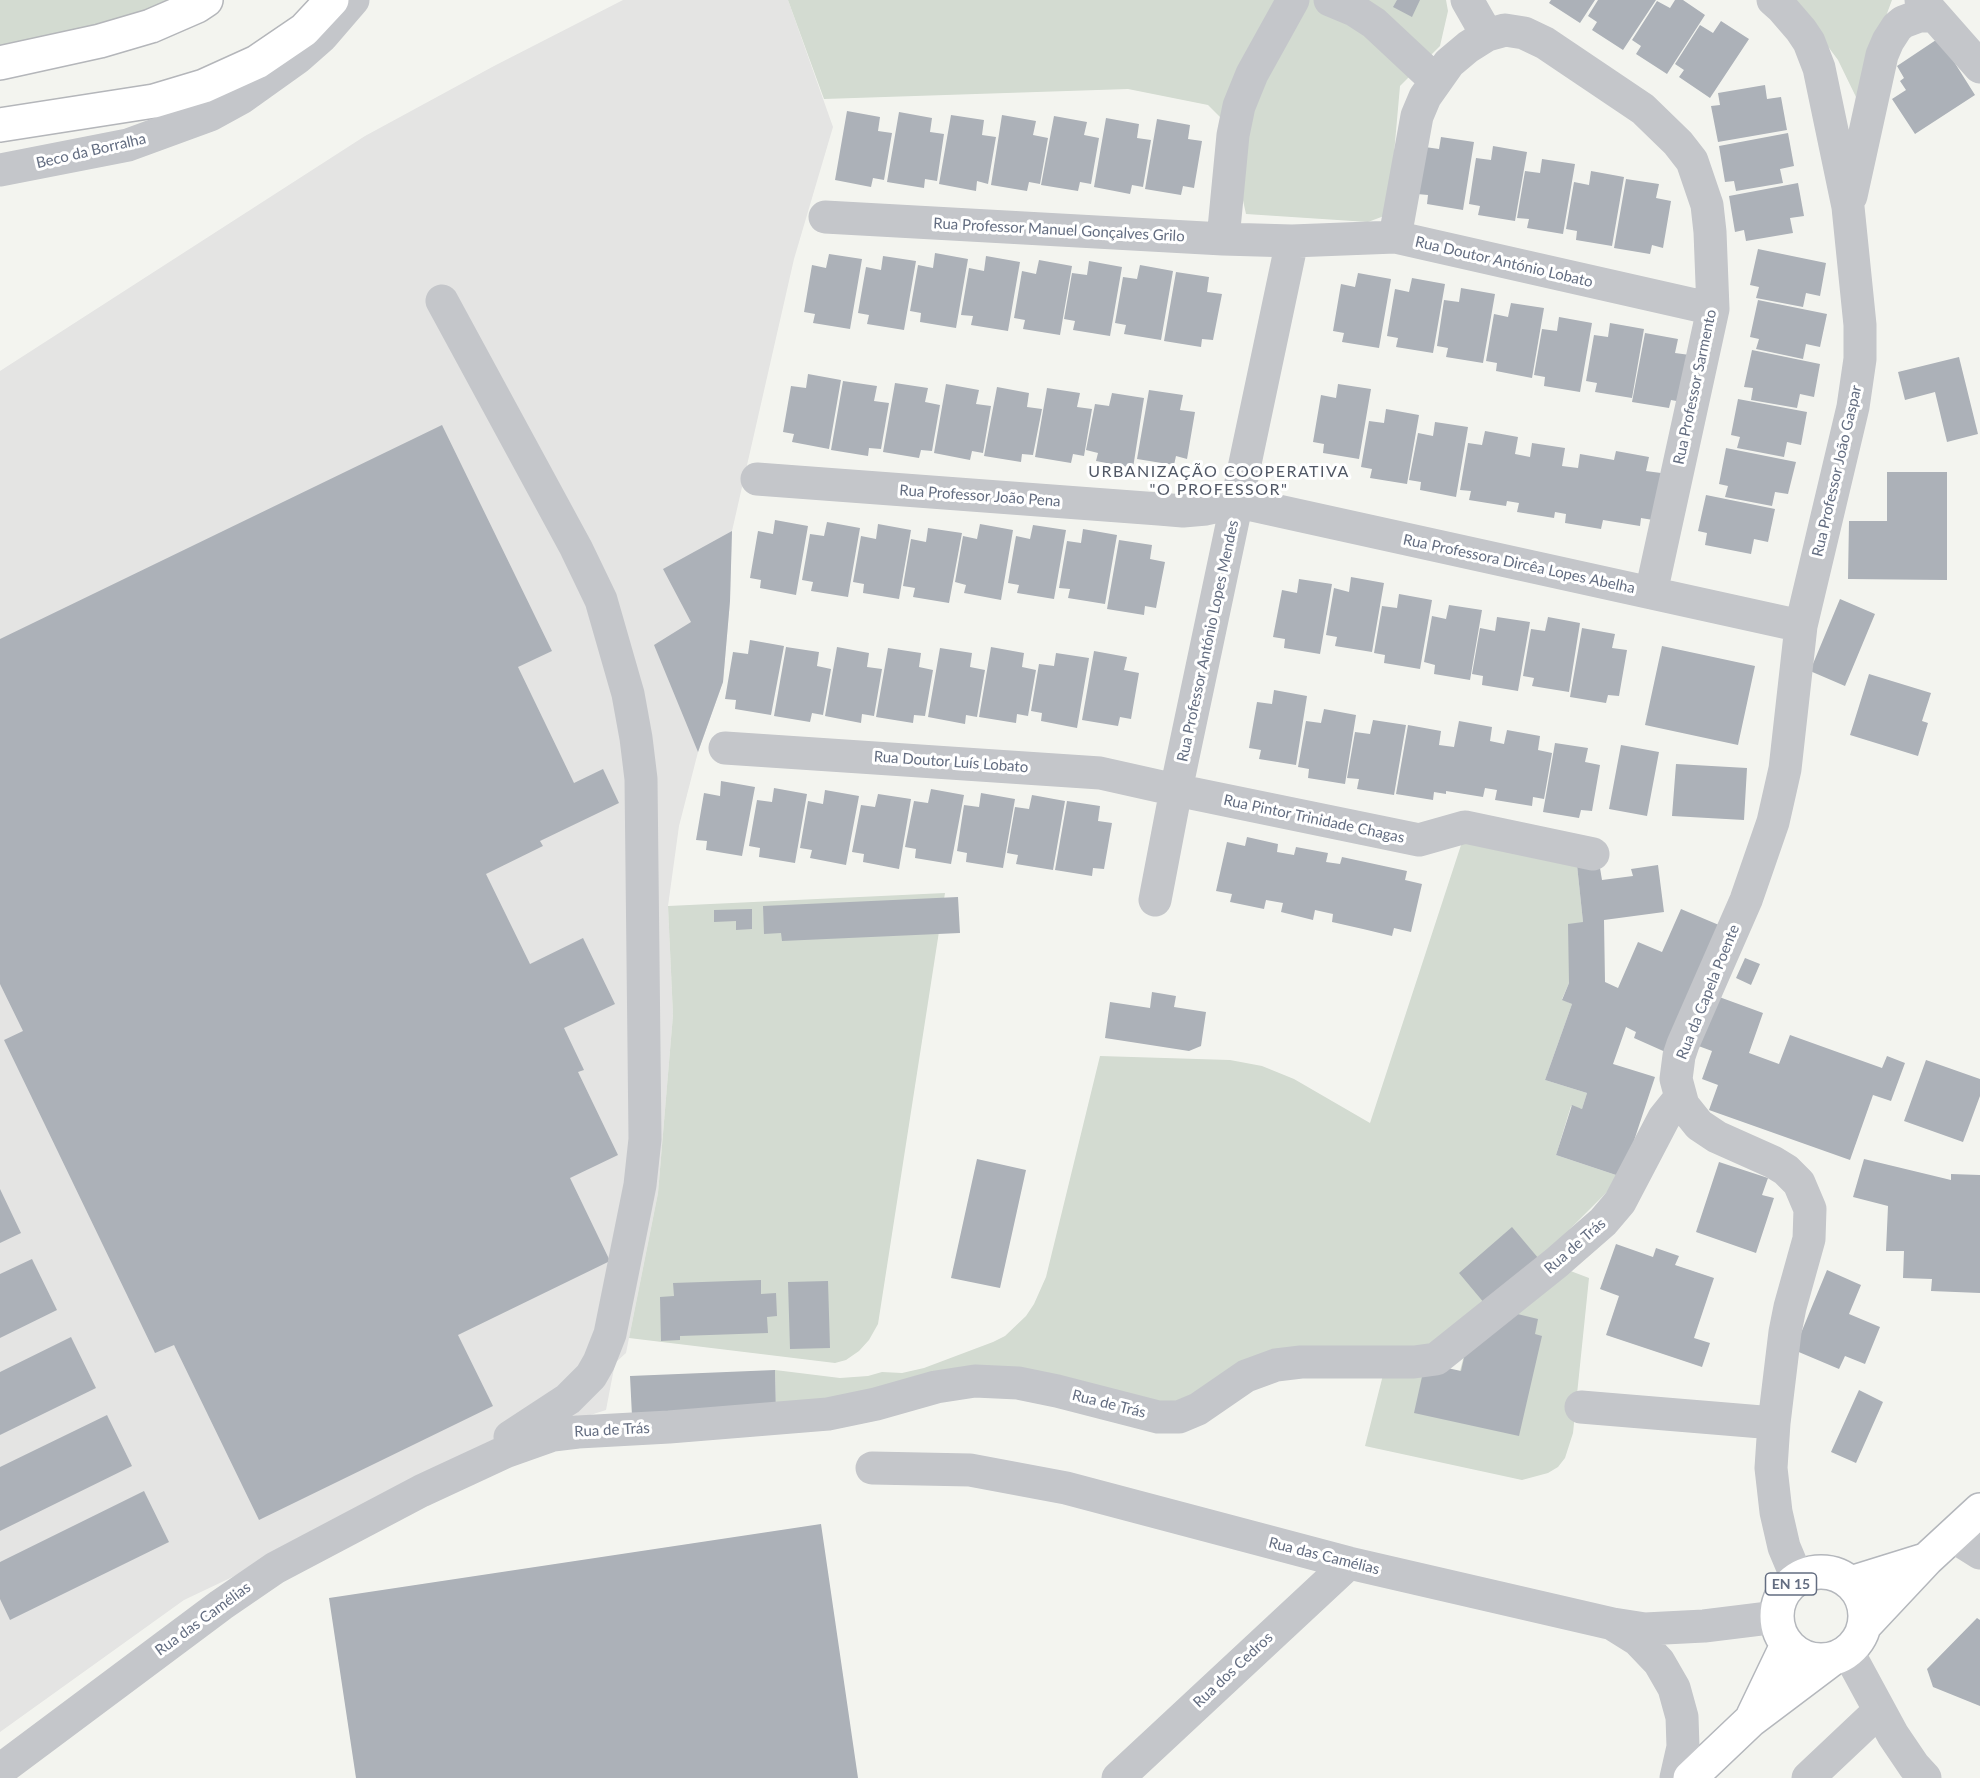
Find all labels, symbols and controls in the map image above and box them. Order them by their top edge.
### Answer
street label: Beco da Borralha [34,130,148,172]
street label: Rua Professor Manuel Gonçalves Grilo [933,214,1185,246]
street label: Rua Doutor António Lobato [1413,233,1595,291]
street label: Rua Professor Sarmento [1670,308,1720,466]
street label: Rua Professor João Gaspar [1809,384,1865,558]
district label: URBANIZAÇÃO COOPERATIVA "O PROFESSOR" [1088,462,1350,500]
street label: Rua Professor João Pena [899,481,1061,511]
street label: Rua Professor António Lopes Mendes [1174,519,1242,763]
street label: Rua Professora Dircêa Lopes Abelha [1401,531,1637,597]
street label: Rua Doutor Luís Lobato [873,748,1029,776]
street label: Rua Pintor Trinidade Chagas [1222,791,1406,847]
street label: Rua da Capela Poente [1673,922,1743,1062]
street label: Rua de Trás [1541,1214,1609,1278]
street label: Rua de Trás [1070,1386,1148,1422]
street label: Rua de Trás [574,1419,650,1441]
street label: Rua das Camélias [1267,1534,1381,1578]
road number: EN 15 [1766,1573,1816,1595]
street label: Rua das Camélias [152,1578,254,1660]
street label: Rua dos Cedros [1189,1629,1277,1711]

